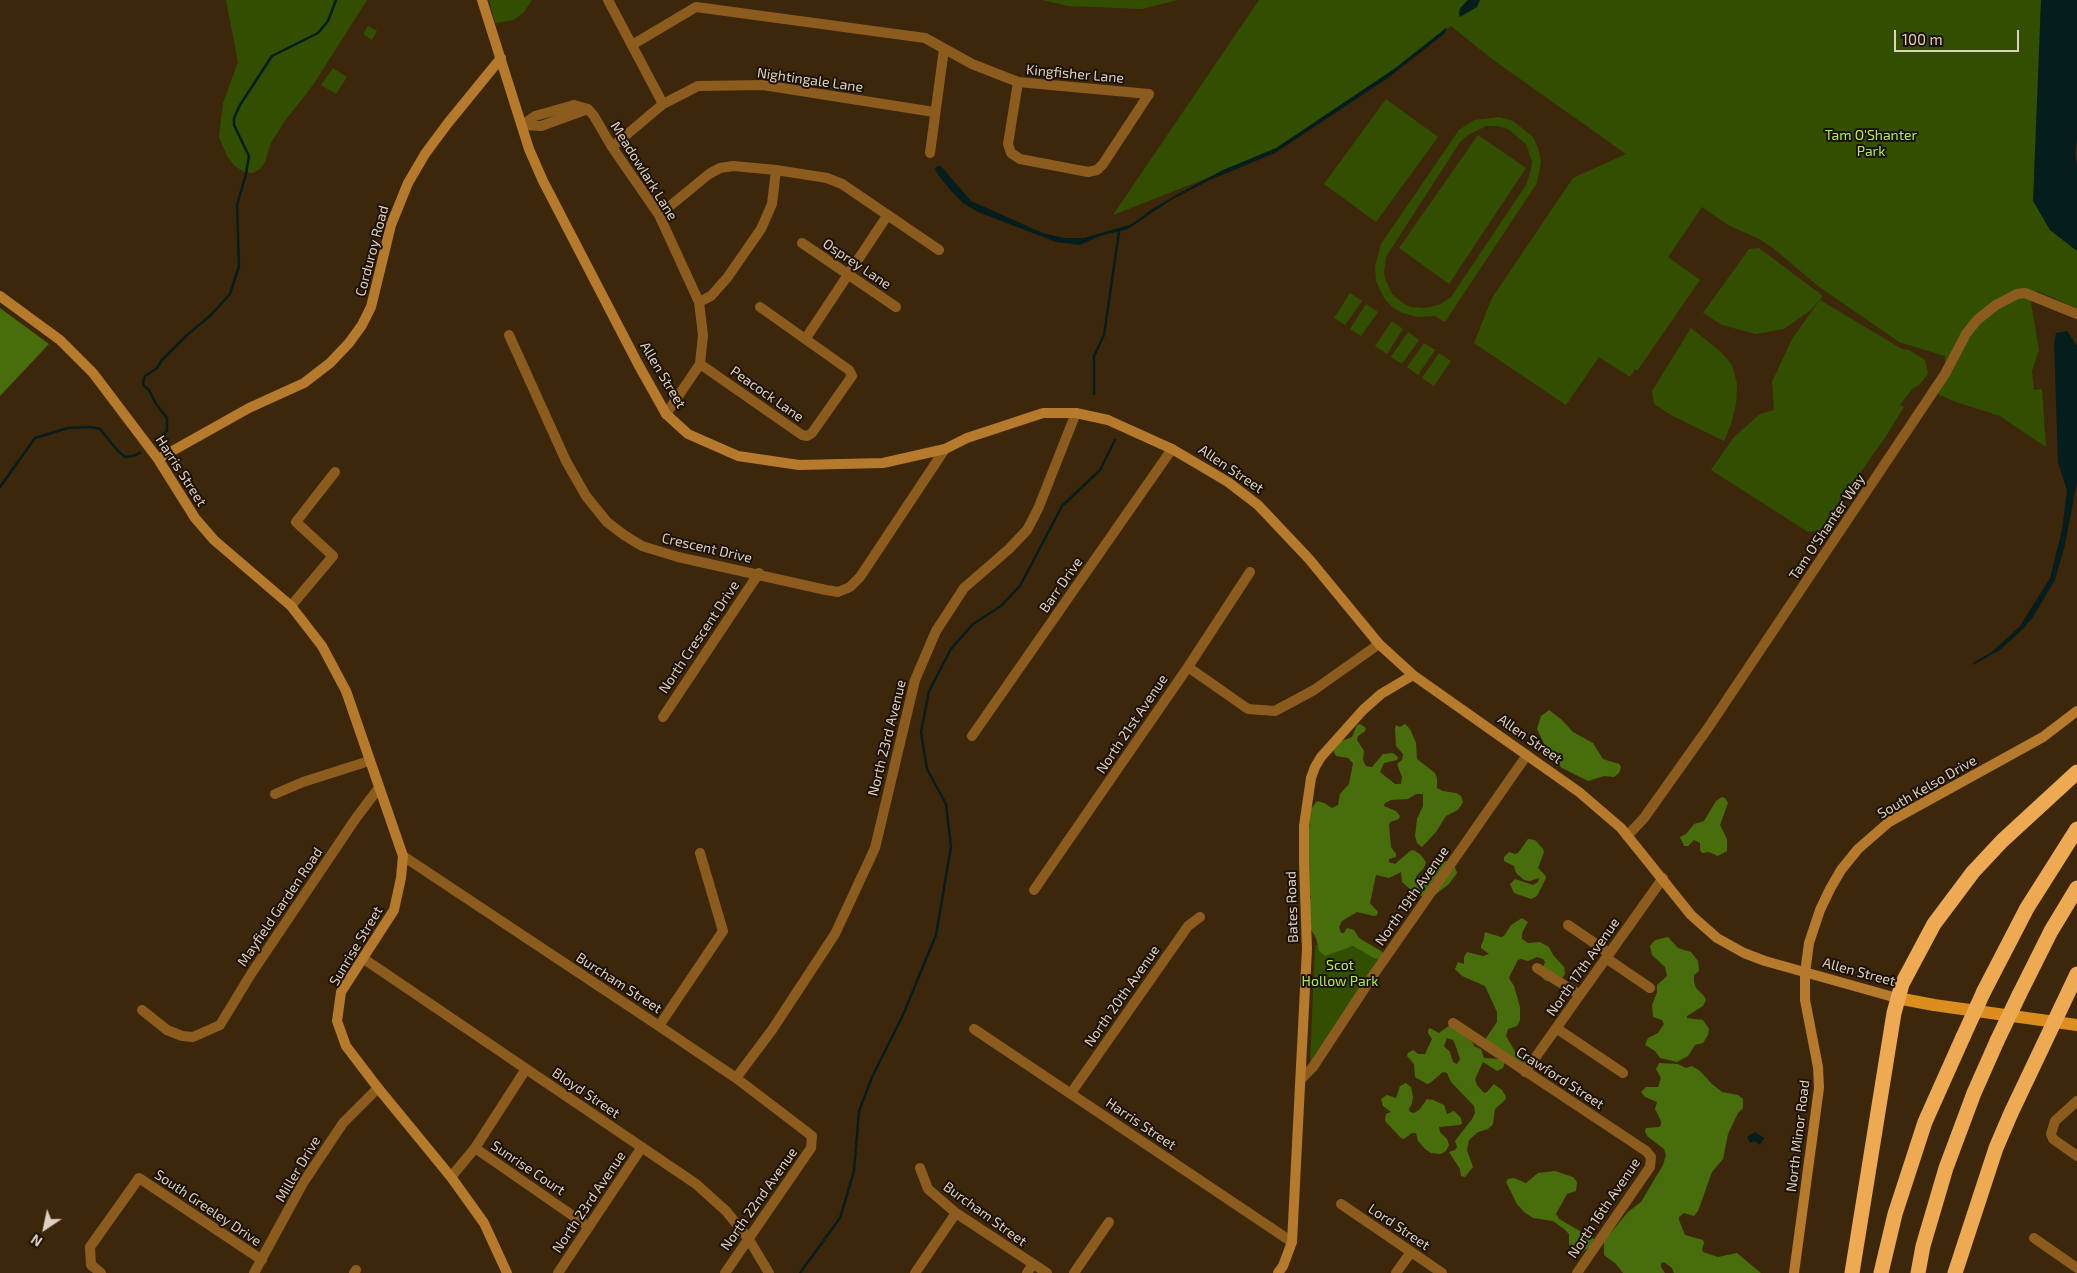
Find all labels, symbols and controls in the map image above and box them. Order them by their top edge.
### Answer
scale bar [1897,20,2022,52]
text: 100 m [1902,30,1943,48]
street label: Kingfisher Lane [1025,61,1125,87]
street label: Nightingale Lane [756,64,864,96]
street label: Meadowlark Lane [607,119,681,223]
park label: Tam O'Shanter Park [1825,127,1917,160]
street label: Corduroy Road [352,204,392,298]
street label: Osprey Lane [820,235,894,293]
street label: Allen Street [637,339,689,411]
street label: Peacock Lane [727,363,807,425]
street label: Harris Street [152,433,210,509]
street label: Allen Street [1195,441,1267,497]
street label: Tam O'Shanter Way [1785,471,1869,583]
street label: Crescent Drive [660,529,754,567]
street label: Barr Drive [1036,554,1086,616]
street label: North Crescent Drive [655,578,743,696]
street label: North 21st Avenue [1093,671,1171,777]
street label: North 23rd Avenue [864,678,910,798]
street label: Allen Street [1495,711,1565,767]
street label: South Kelso Drive [1874,752,1980,822]
street label: North 19th Avenue [1372,843,1452,949]
street label: Mayfield Garden Road [234,844,326,970]
street label: Bates Road [1282,871,1302,943]
street label: Sunrise Street [326,903,386,989]
street label: North 17th Avenue [1543,915,1623,1019]
street label: North 20th Avenue [1081,942,1163,1050]
street label: Burcham Street [573,949,665,1017]
street label: Allen Street [1821,954,1897,990]
park label: Scot Hollow Park [1302,957,1378,990]
street label: Crawford Street [1513,1043,1607,1113]
street label: Bloyd Street [549,1064,623,1122]
street label: North Minor Road [1783,1079,1813,1193]
street label: Harris Street [1103,1094,1179,1154]
street label: Miller Drive [272,1133,324,1205]
street label: Sunrise Court [488,1137,568,1199]
street label: North 22nd Avenue [717,1144,801,1254]
street label: North 23rd Avenue [549,1148,629,1256]
street label: North 16th Avenue [1564,1155,1644,1261]
street label: South Greeley Drive [151,1166,265,1250]
street label: Burcham Street [940,1178,1030,1250]
street label: Lord Street [1365,1200,1433,1254]
north arrow [20,1203,70,1253]
text: N [27,1231,45,1251]

